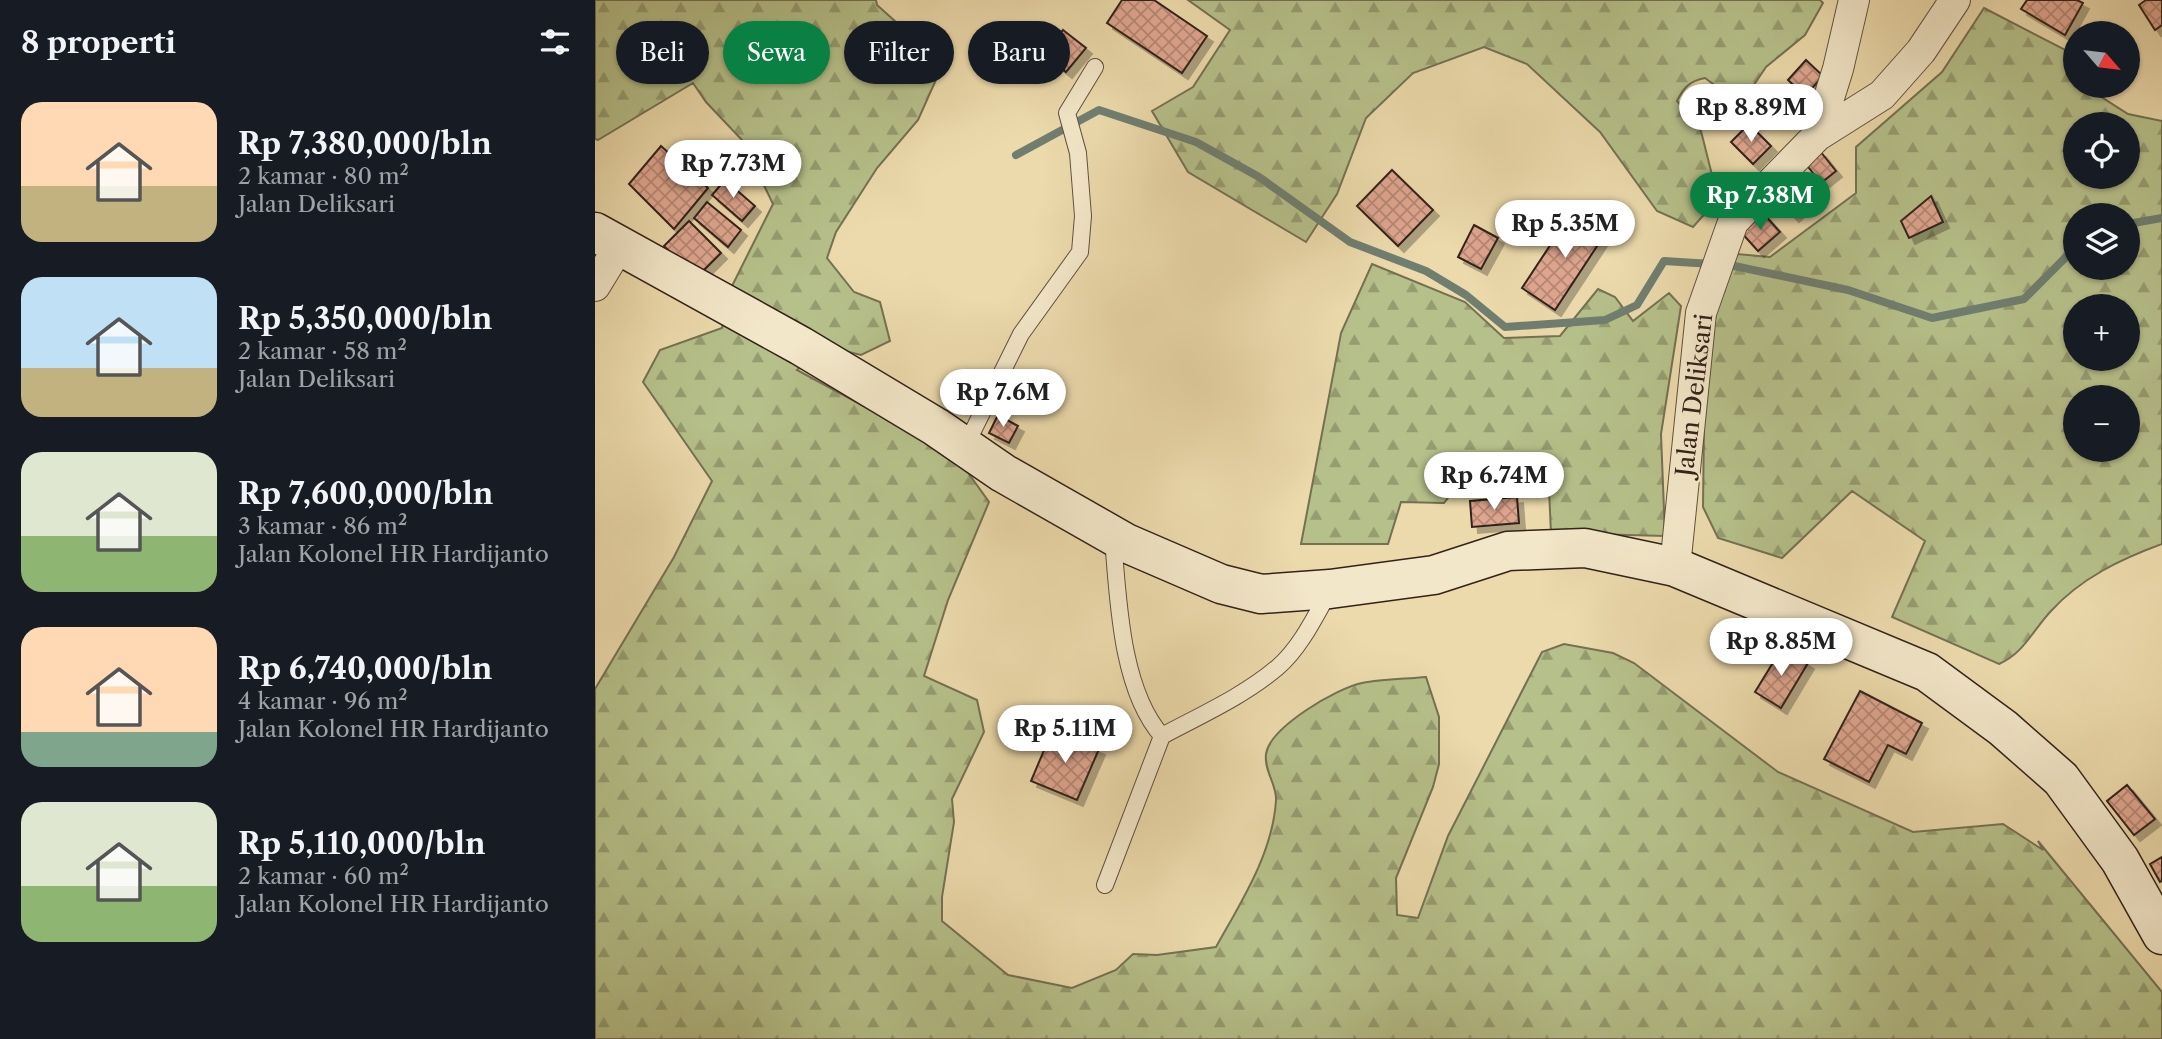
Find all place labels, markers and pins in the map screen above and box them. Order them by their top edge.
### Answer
pin: Rp 8.89M [1679,85,1823,144]
pin: Rp 7.73M [661,140,805,200]
pin: Rp 7.38M [1688,173,1832,232]
pin: Rp 5.35M [1493,201,1637,260]
pin: Rp 7.6M [938,370,1068,429]
pin: Rp 6.74M [1422,452,1566,512]
pin: Rp 8.85M [1709,618,1853,678]
pin: Rp 5.11M [993,706,1137,765]

